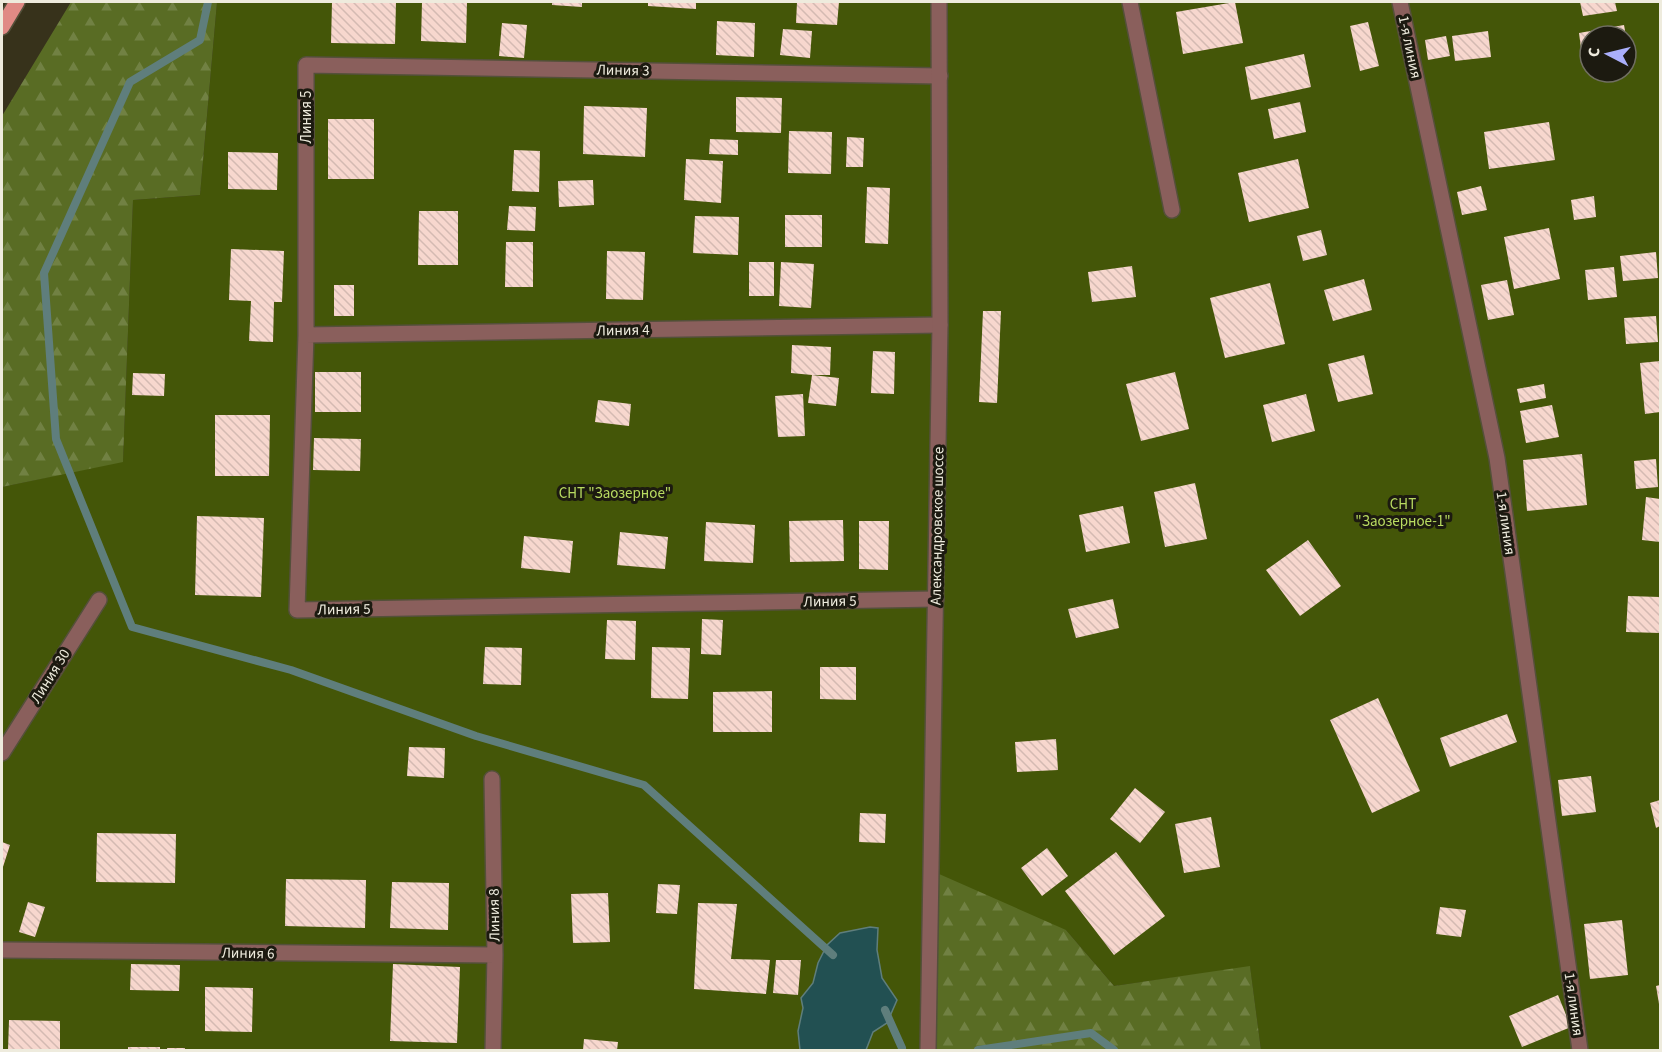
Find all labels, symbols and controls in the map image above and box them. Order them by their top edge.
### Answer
street label: 1-я линия [1393,14,1426,80]
north arrow [1578,24,1638,84]
text: С [1583,46,1606,58]
street label: Линия 3 [596,60,650,81]
street label: Линия 5 [296,90,317,144]
street label: Линия 4 [596,320,650,341]
street label: Александровское шоссе [926,447,949,605]
park label: СНТ "Заозерное" [559,483,671,504]
street label: 1-я линия [1491,490,1520,556]
park label: СНТ "Заозерное-1" [1355,494,1451,532]
street label: Линия 5 [803,591,857,612]
street label: Линия 5 [317,599,371,620]
street label: Линия 30 [25,645,75,707]
street label: Линия 8 [484,888,505,942]
street label: Линия 6 [221,943,275,964]
street label: 1-я линия [1559,971,1588,1037]

